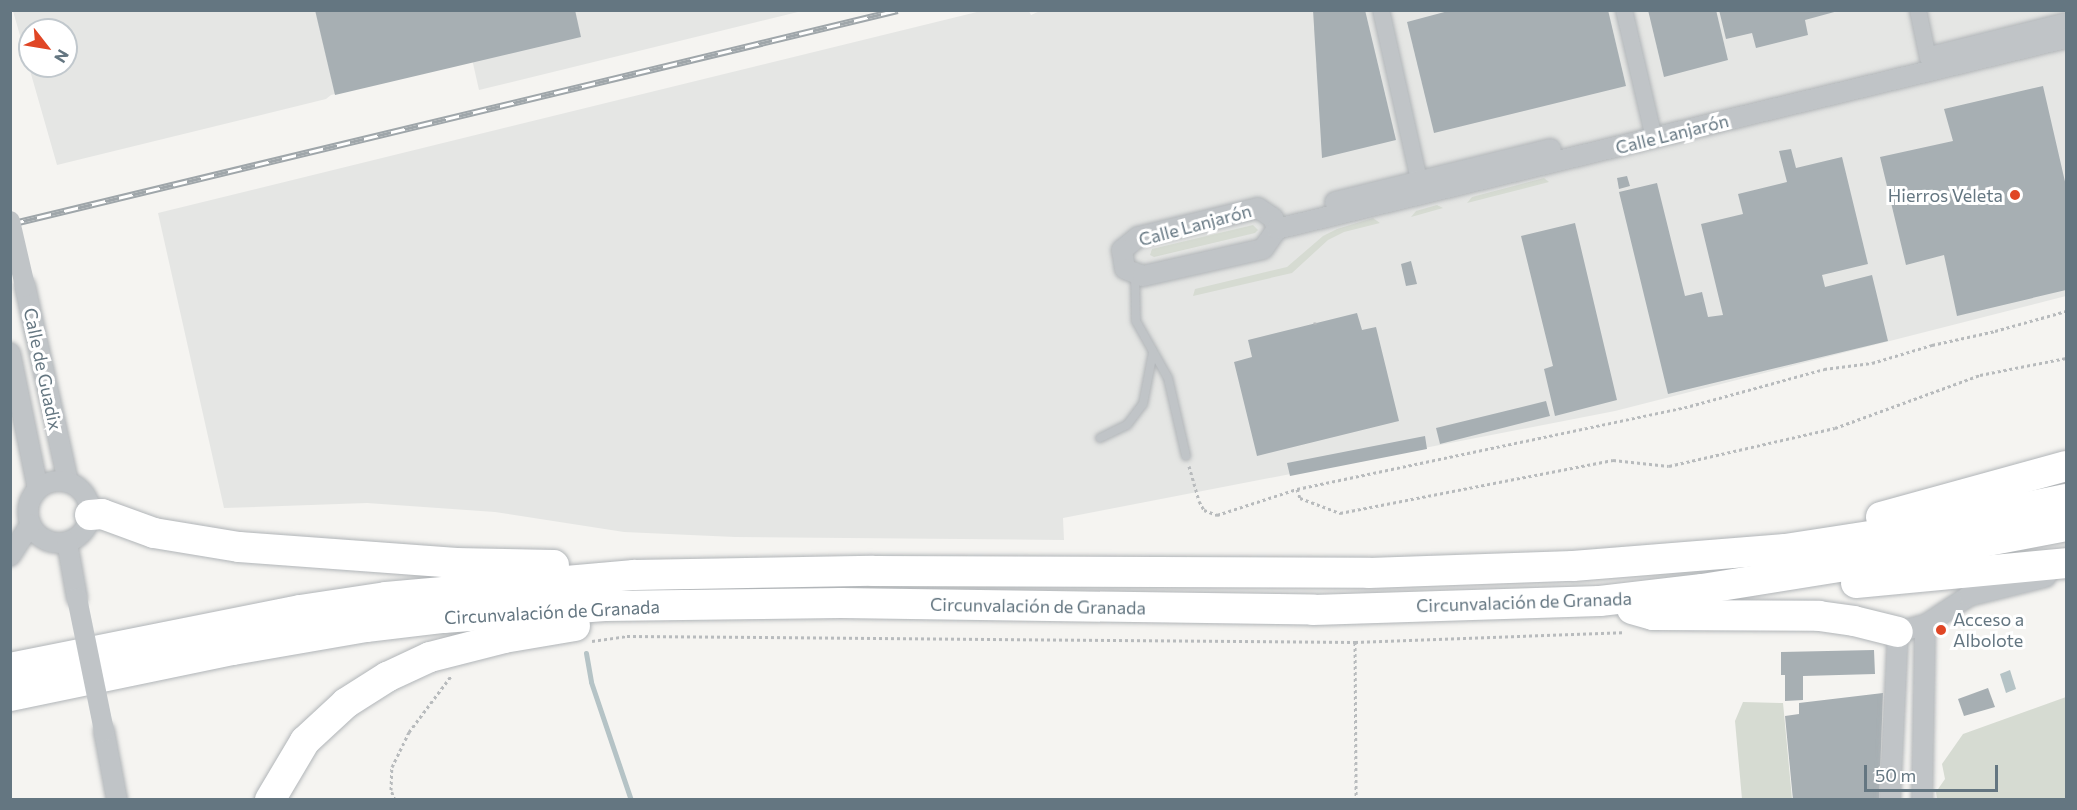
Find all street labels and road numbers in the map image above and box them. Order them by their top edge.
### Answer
street label: Calle Lanjarón [1613,110,1731,158]
street label: Calle Lanjarón [1136,200,1254,250]
street label: Calle de Guadix [20,306,66,432]
street label: Circunvalación de Granada [1416,587,1632,617]
street label: Circunvalación de Granada [930,593,1146,619]
street label: Circunvalación de Granada [444,596,660,628]

